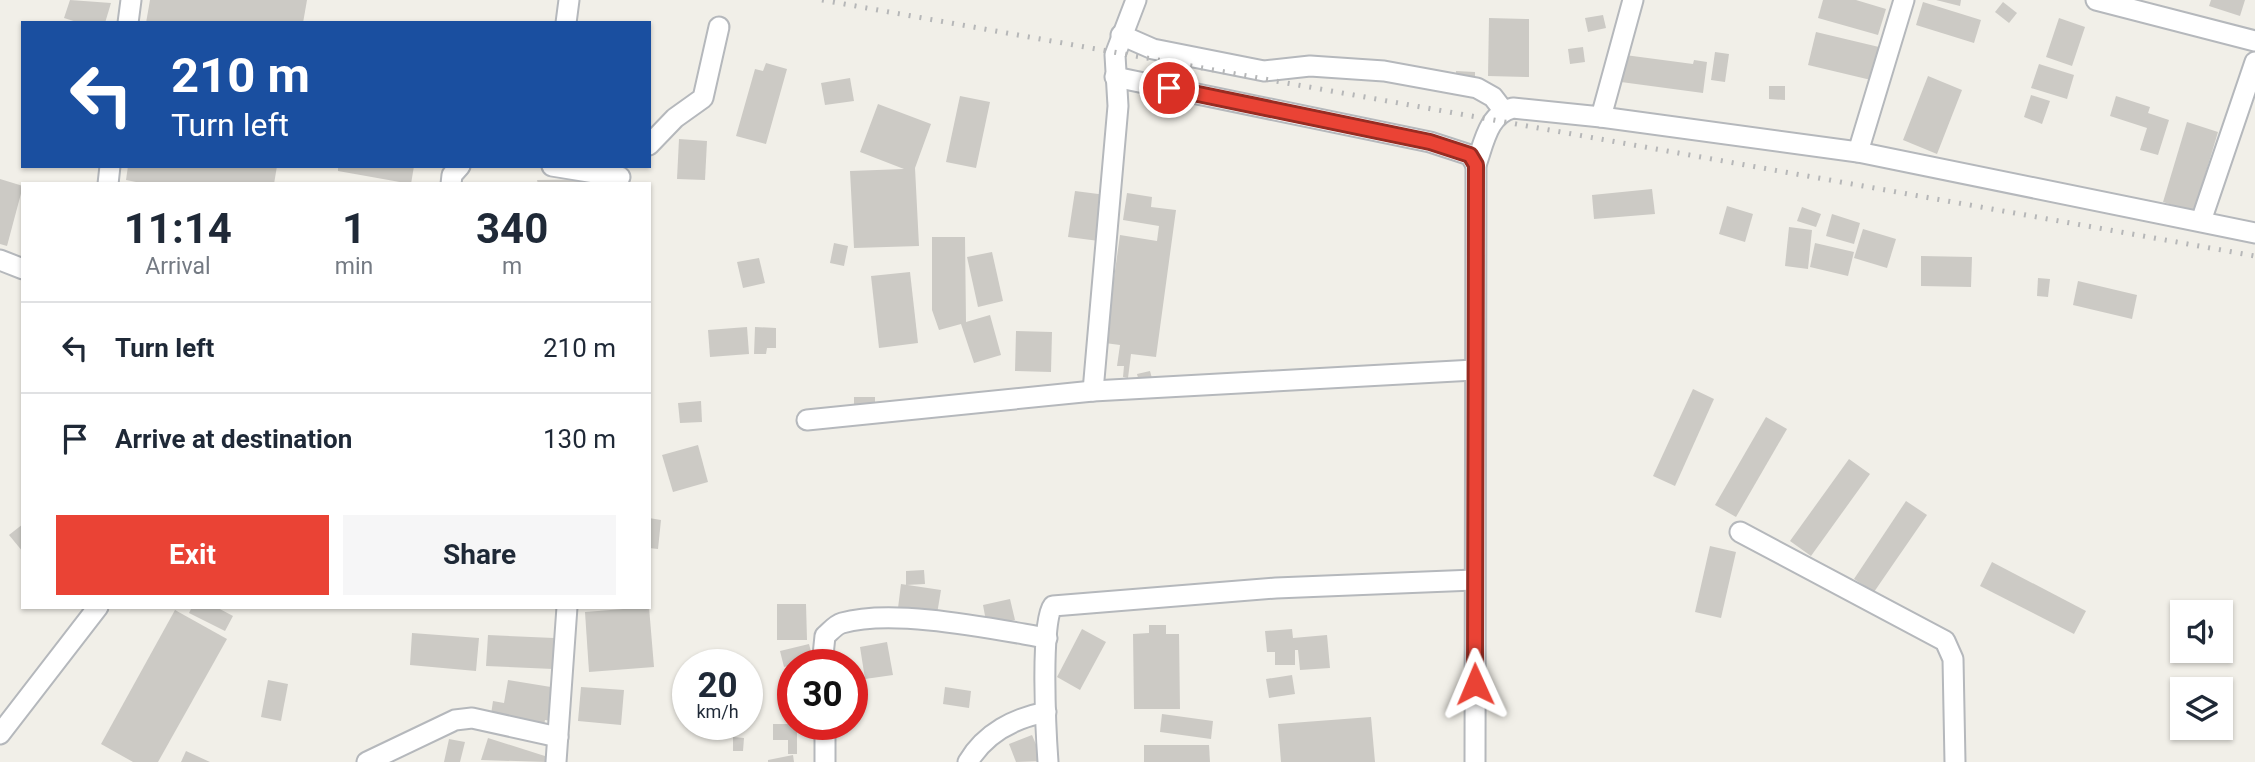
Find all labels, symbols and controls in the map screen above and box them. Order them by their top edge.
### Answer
text: 210 m [171,47,310,104]
icon: left [56,49,147,140]
pin [1139,58,1199,118]
icon: arrive [1150,69,1188,107]
text: Turn left [171,106,289,144]
text: 11:14 [124,204,232,253]
text: 1 [342,204,366,253]
text: 340 [476,204,548,253]
text: Arrival [145,253,211,280]
text: min [335,253,373,280]
text: m [502,253,522,280]
icon: left [56,329,94,367]
text: Turn left [115,333,214,363]
text: 210 m [543,333,616,363]
icon: arrive [56,420,94,458]
text: Arrive at destination [115,424,352,454]
text: 130 m [543,424,616,454]
button: Exit [56,515,329,595]
button: Share [343,515,616,595]
map controls [2170,600,2233,740]
button: sound [2170,600,2233,663]
position arrow [1438,647,1512,721]
speed limit sign: 30 [777,649,868,740]
text: 20 [697,665,738,706]
button: layers [2170,677,2233,740]
text: km/h [696,701,739,722]

